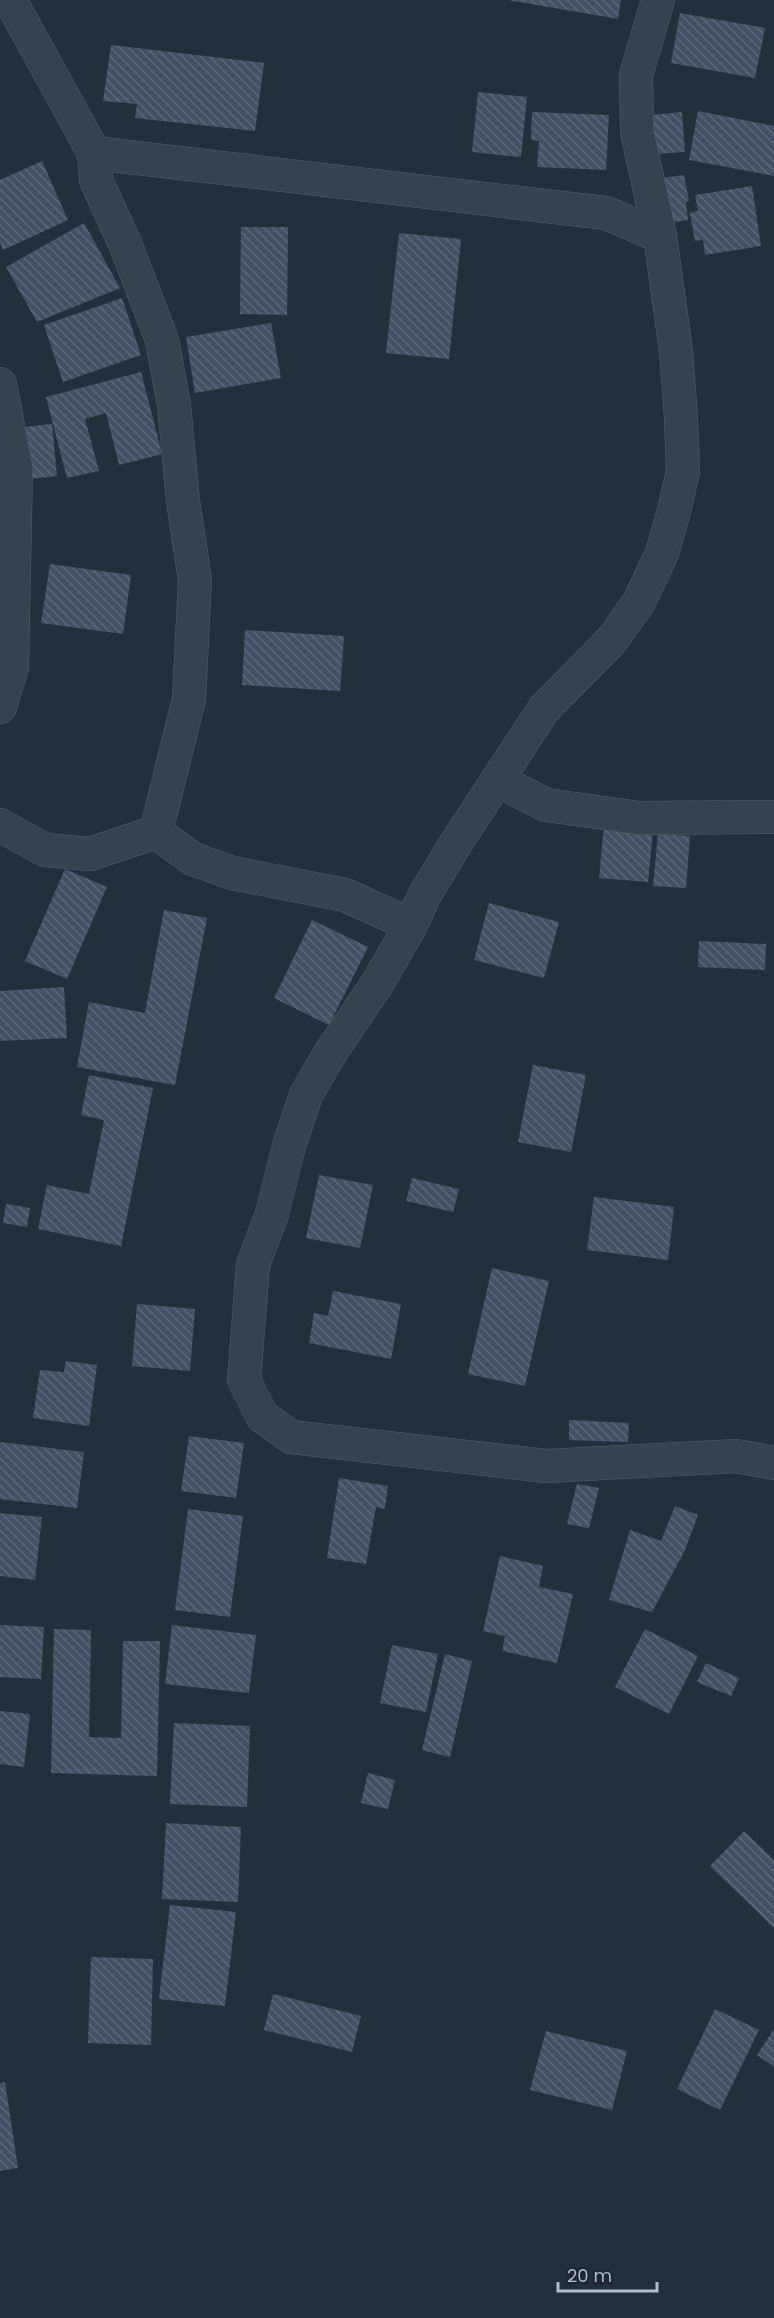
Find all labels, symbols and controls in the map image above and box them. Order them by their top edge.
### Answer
scale bar [558,2255,657,2293]
text: 20 m [567,2263,612,2288]

